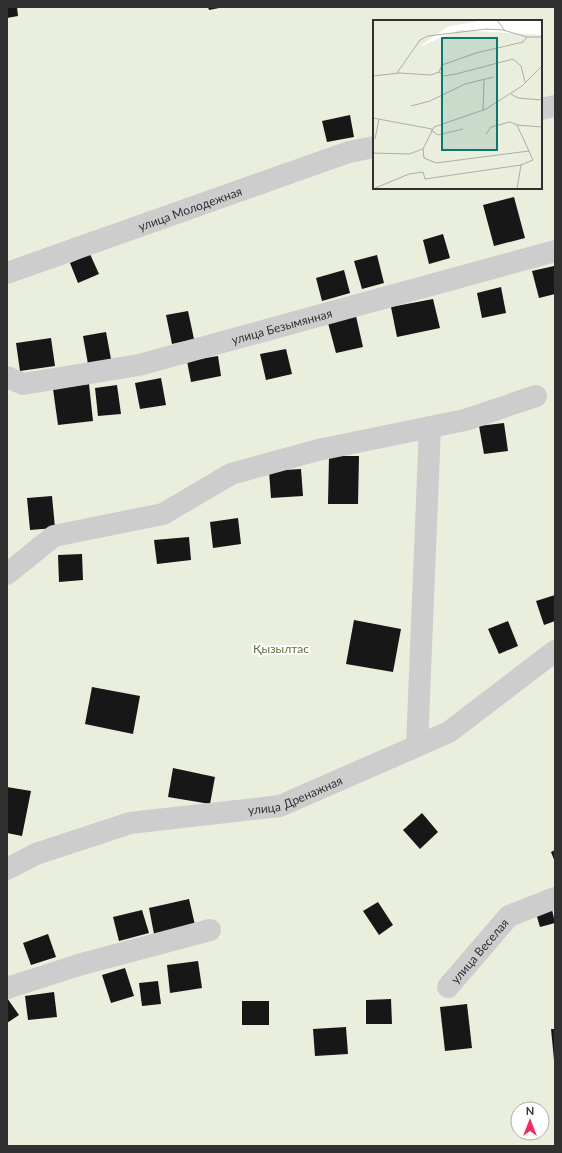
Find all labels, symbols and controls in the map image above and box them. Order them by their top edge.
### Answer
inset map [373,20,542,189]
street label: улица Молодежная [136,183,244,234]
street label: улица Безымянная [230,305,334,347]
park label: Қызылтас [253,641,309,656]
street label: улица Дренажная [247,772,344,817]
street label: улица Веселая [447,915,511,986]
north arrow [510,1101,550,1141]
text: N [526,1104,534,1117]

